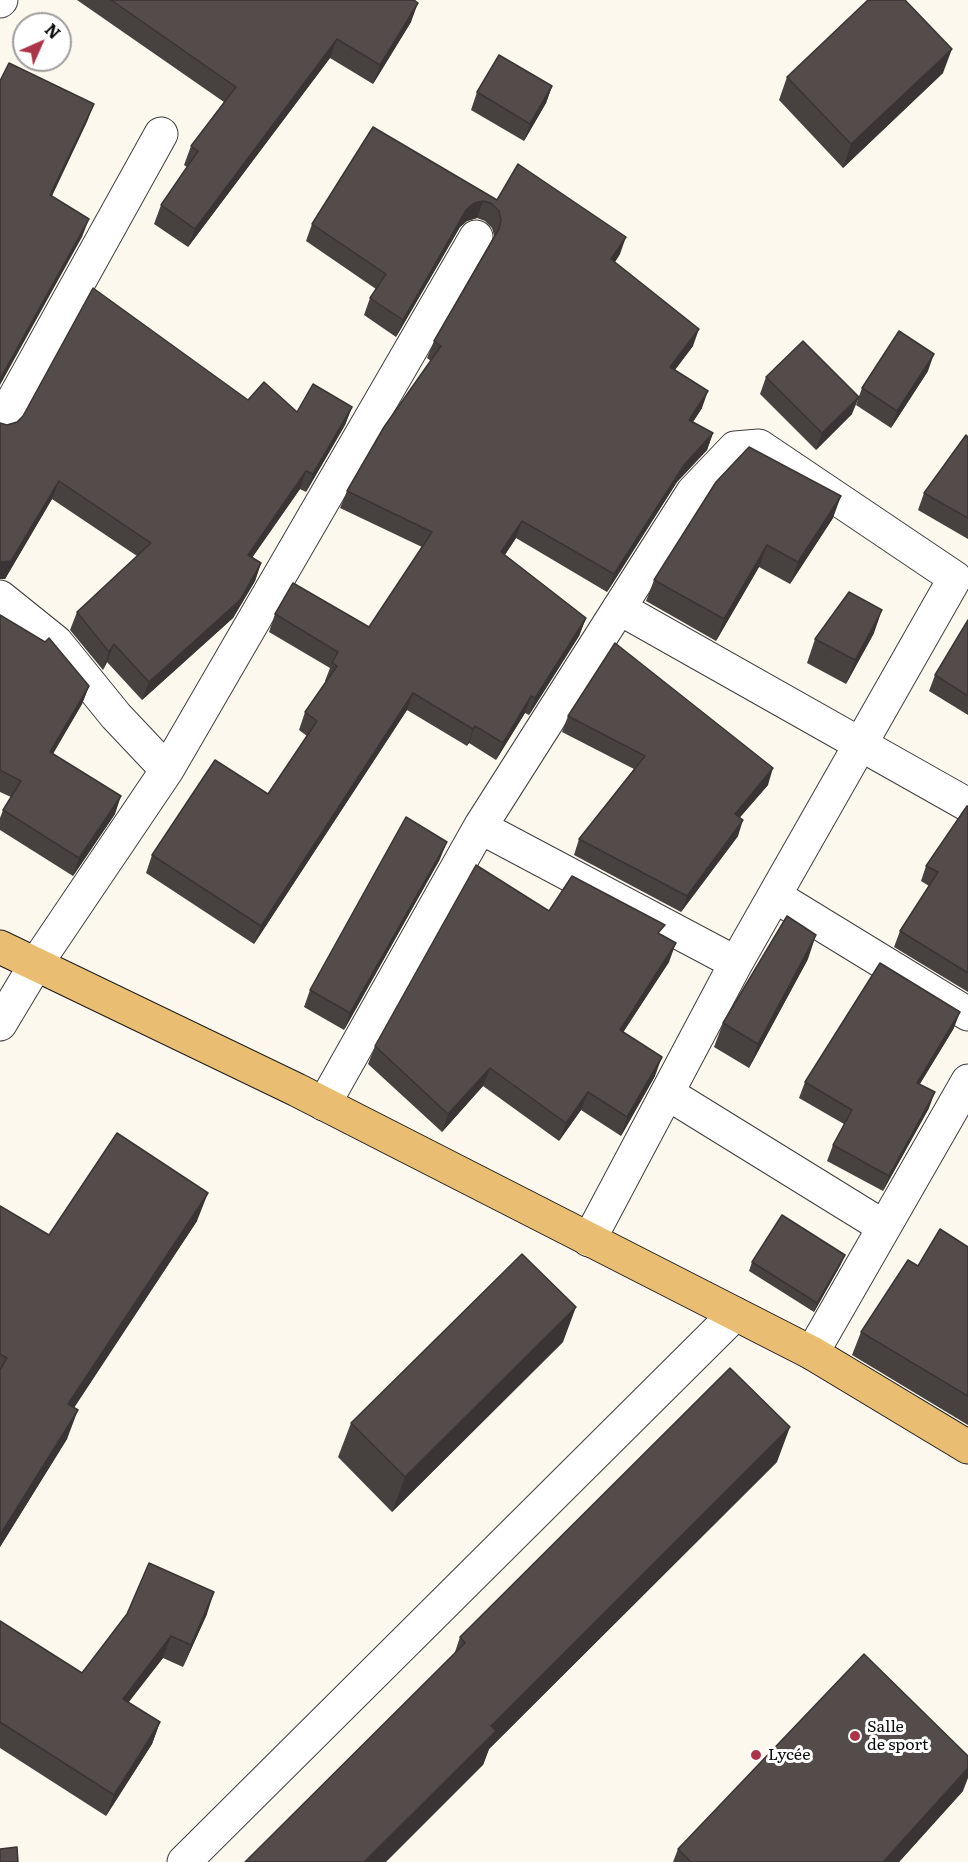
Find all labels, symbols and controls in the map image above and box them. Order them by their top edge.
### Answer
north arrow [12,12,72,72]
text: N [40,17,67,44]
place label: Salle de sport [867,1717,928,1755]
marker: Salle de sport [848,1729,862,1743]
place label: Lycée [768,1745,810,1765]
marker: Lycée [749,1748,763,1762]

